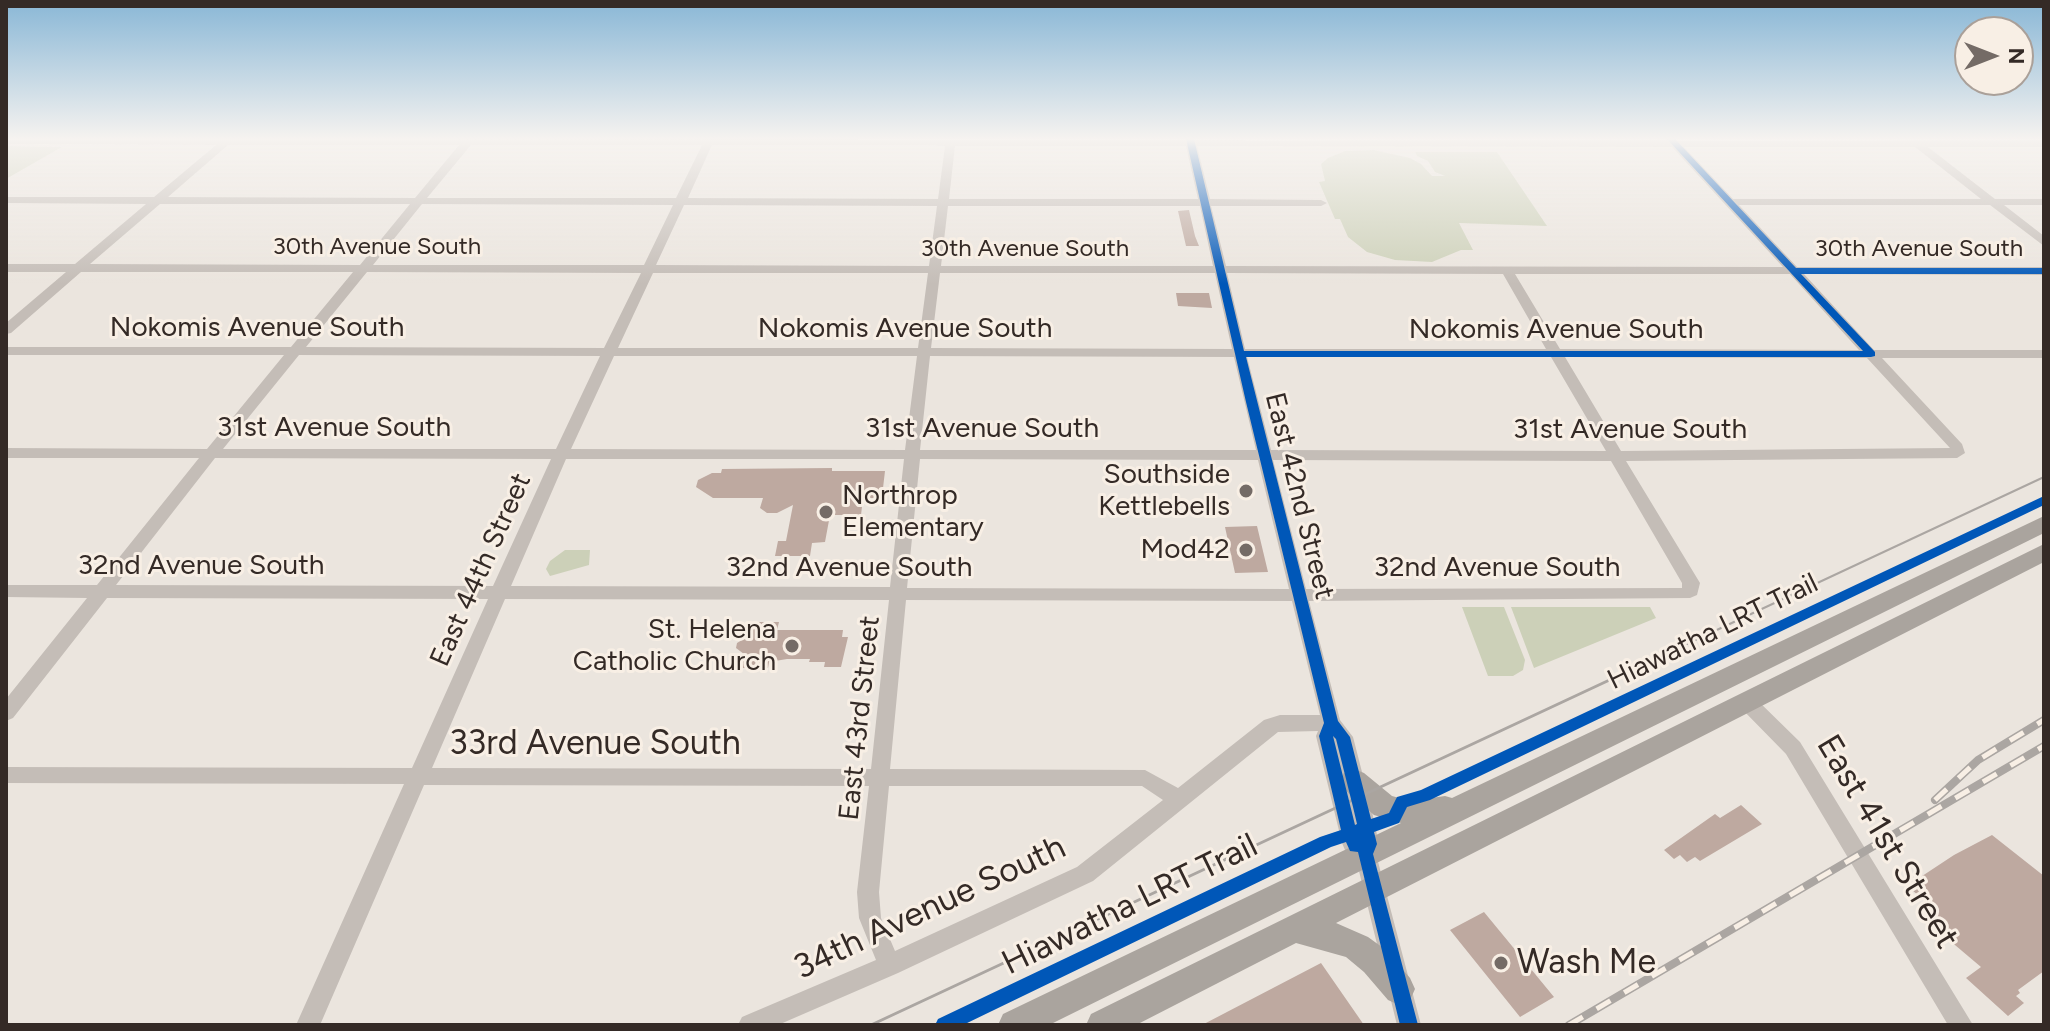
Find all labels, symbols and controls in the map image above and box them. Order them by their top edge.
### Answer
north arrow [1954,16,2034,96]
text: N [2003,47,2030,65]
street label: 30th Avenue South [273,233,481,261]
street label: 30th Avenue South [921,235,1129,263]
street label: 30th Avenue South [1815,235,2023,263]
street label: Nokomis Avenue South [110,311,404,345]
street label: Nokomis Avenue South [758,312,1052,346]
street label: Nokomis Avenue South [1409,313,1703,347]
street label: East 42nd Street [1257,389,1341,603]
street label: 31st Avenue South [217,411,451,445]
street label: 31st Avenue South [865,412,1099,446]
street label: 31st Avenue South [1513,413,1747,447]
place label: Southside Kettlebells [1098,458,1230,524]
street label: East 44th Street [423,468,539,672]
place label: Northrop Elementary [842,479,984,545]
marker: Southside Kettlebells [1237,482,1255,500]
marker: Northrop Elementary [817,503,835,521]
place label: Mod42 [1141,533,1230,567]
marker: Mod42 [1237,541,1255,559]
street label: 32nd Avenue South [78,549,324,583]
street label: 32nd Avenue South [726,551,972,585]
street label: 32nd Avenue South [1374,551,1620,585]
street label: Hiawatha LRT Trail [1602,567,1824,697]
place label: St. Helena Catholic Church [573,613,776,679]
street label: East 43rd Street [833,614,887,822]
marker: St. Helena Catholic Church [783,637,801,655]
street label: 33rd Avenue South [449,724,741,764]
street label: East 41st Street [1807,728,1967,956]
street label: Hiawatha LRT Trail [996,825,1264,985]
street label: 34th Avenue South [788,827,1072,989]
place label: Wash Me [1517,943,1656,983]
marker: Wash Me [1492,954,1510,972]

